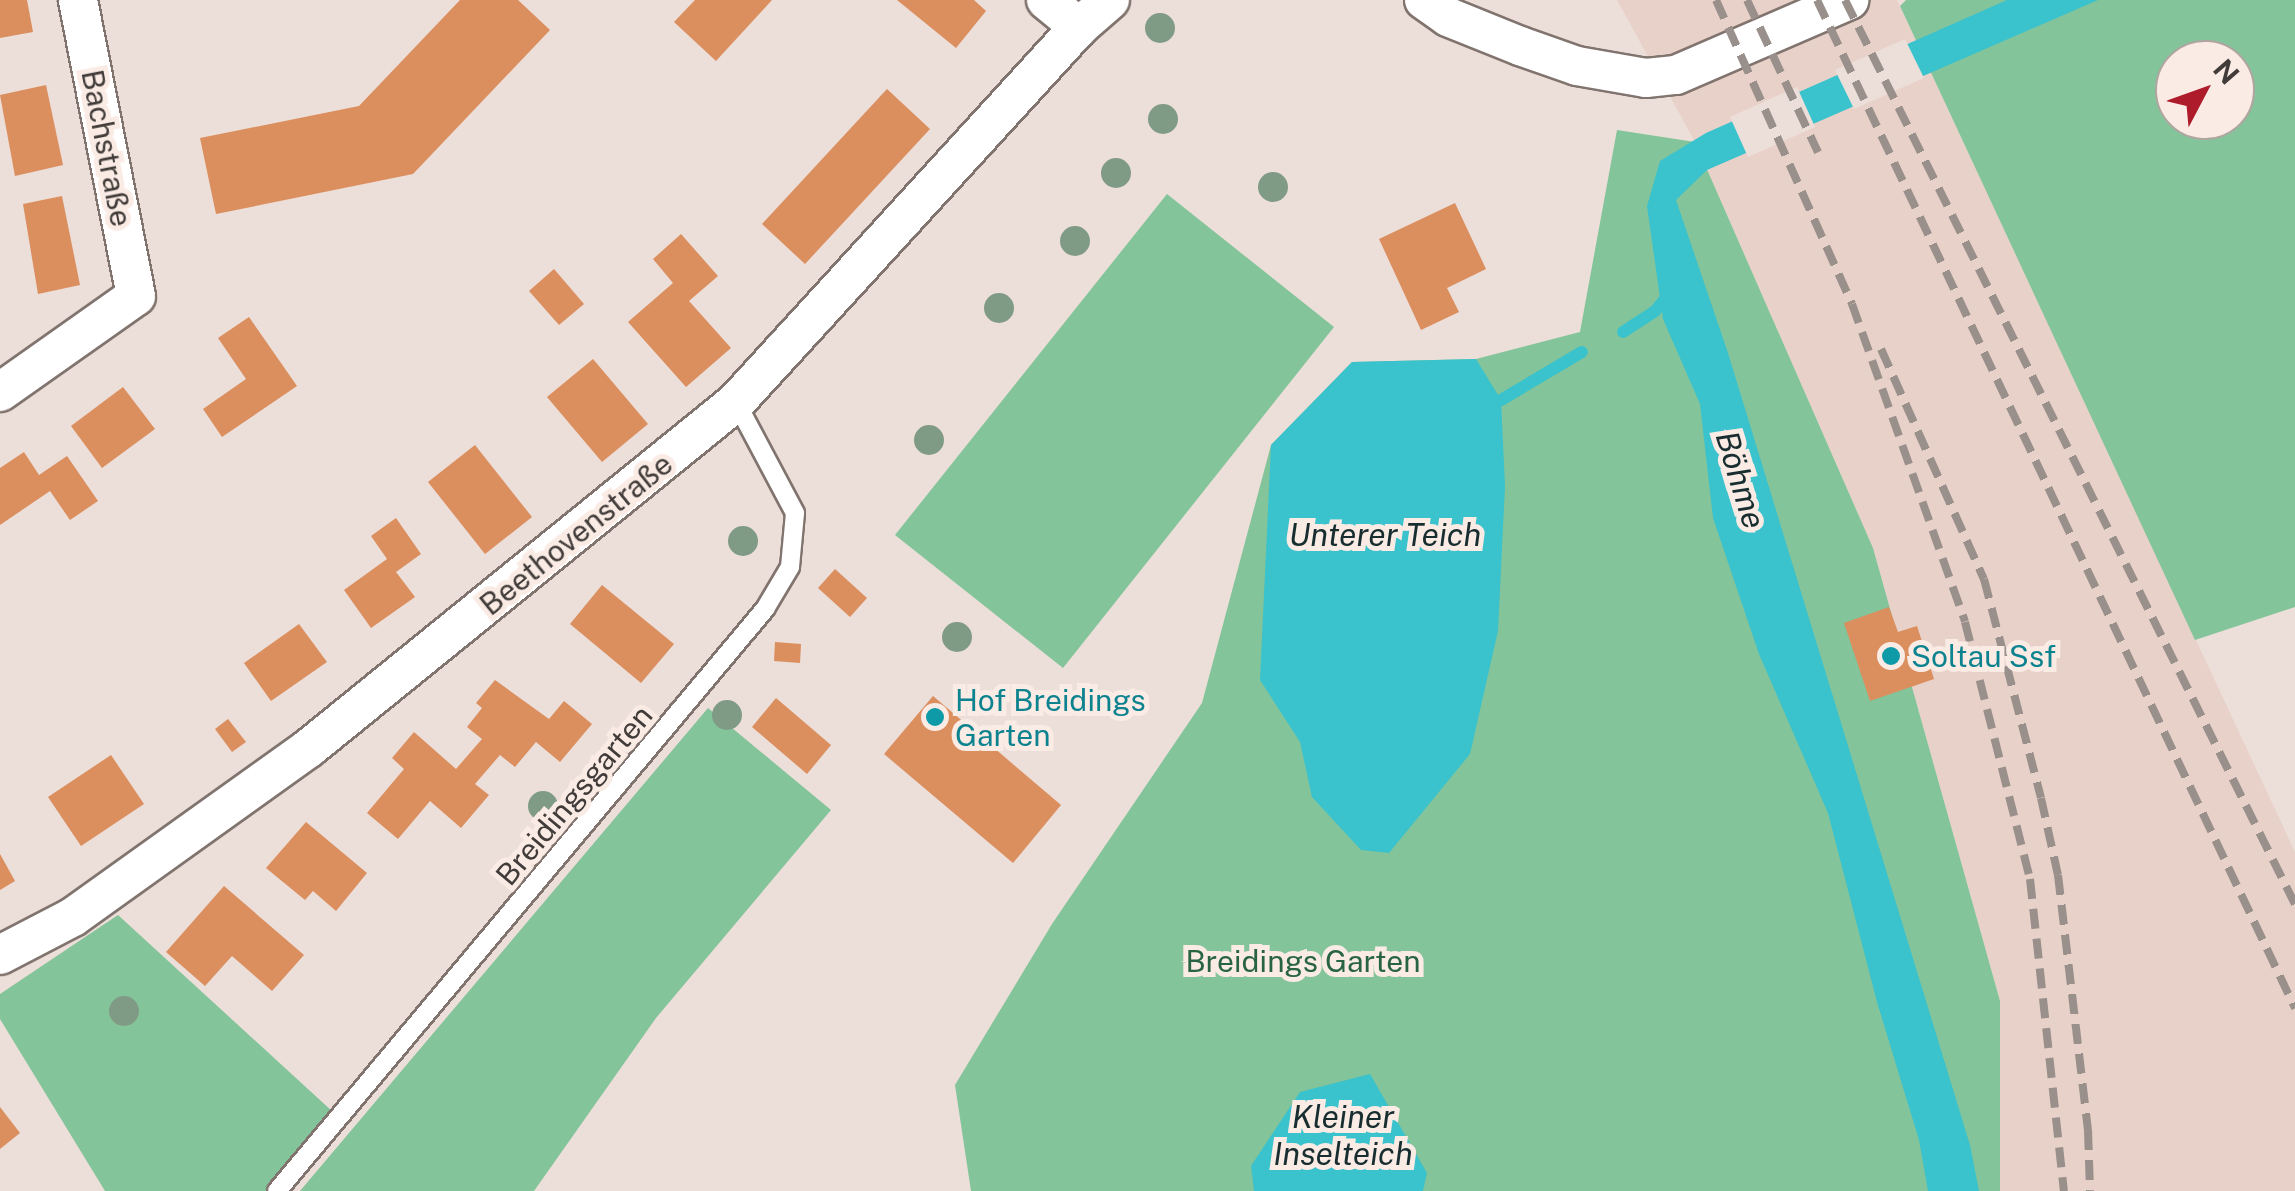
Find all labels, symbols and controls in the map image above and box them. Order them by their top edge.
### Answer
north arrow [2155,40,2255,140]
text: N [2207,52,2246,90]
street label: Bachstraße [74,67,140,229]
water label: Böhme [1707,427,1773,533]
street label: Beethovenstraße [473,445,679,623]
water label: Unterer Teich [1289,516,1481,554]
place label: Soltau Ssf [1911,638,2056,674]
marker: Soltau Ssf [1880,645,1902,667]
place label: Hof Breidings Garten [955,682,1146,752]
street label: Breidingsgarten [488,698,660,892]
marker: Hof Breidings Garten [924,706,946,728]
park label: Breidings Garten [1185,943,1421,979]
water label: Kleiner Inselteich [1273,1099,1413,1174]

